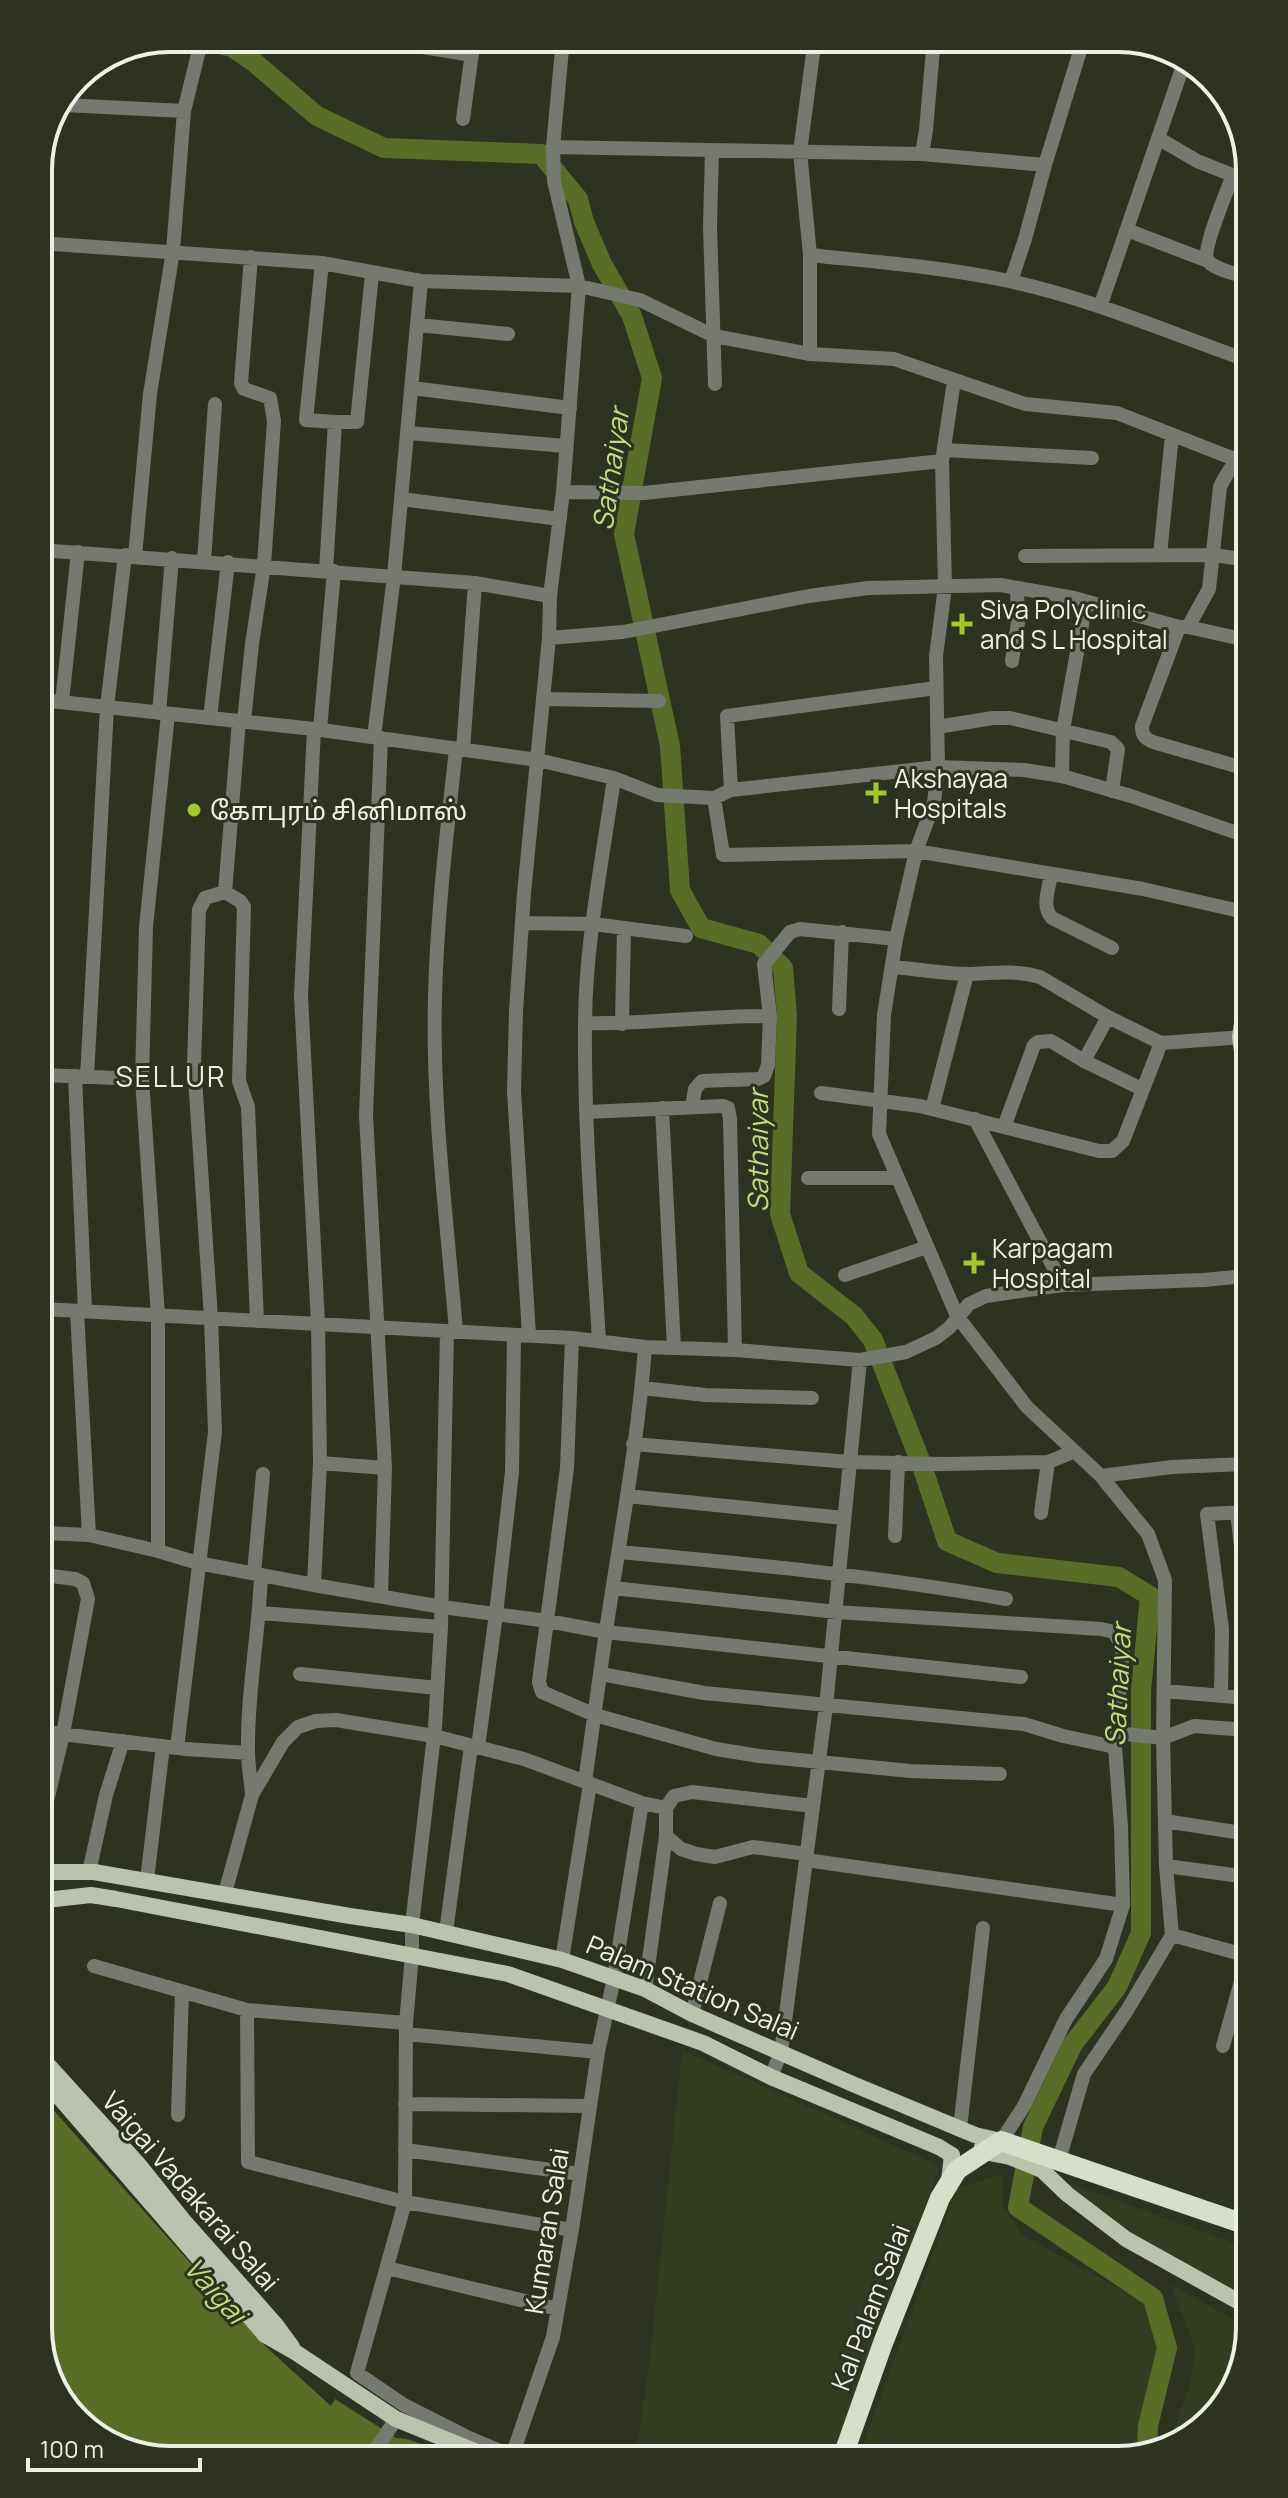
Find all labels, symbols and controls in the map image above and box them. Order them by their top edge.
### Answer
water label: Sathaiyar [583,402,638,532]
place label: Siva Polyclinic and S L Hospital [980,591,1168,657]
marker: Siva Polyclinic and S L Hospital [951,613,973,635]
place label: Akshayaa Hospitals [894,760,1008,826]
marker: Akshayaa Hospitals [865,782,887,804]
place label: கோபுரம் சினிமாஸ் [210,792,467,828]
marker: கோபுரம் சினிமாஸ் [185,801,203,819]
district label: SELLUR [115,1057,227,1095]
water label: Sathaiyar [738,1086,776,1212]
place label: Karpagam Hospital [992,1230,1113,1296]
marker: Karpagam Hospital [963,1252,985,1274]
water label: Sathaiyar [1095,1619,1139,1747]
street label: Palam Station Salai [581,1926,805,2048]
street label: Vaigai Vadakarai Salai [96,2085,286,2297]
street label: Kumaran Salai [515,2145,577,2317]
street label: Kal Palam Salai [822,2219,918,2395]
water label: Vaigai [178,2250,254,2330]
scale bar [28,2422,200,2472]
text: 100 m [40,2432,104,2465]

